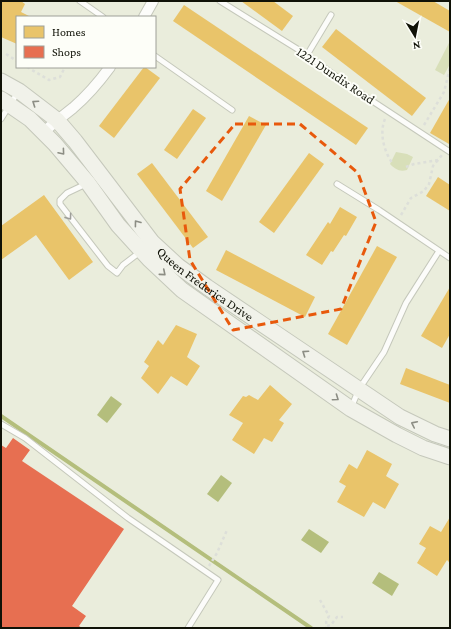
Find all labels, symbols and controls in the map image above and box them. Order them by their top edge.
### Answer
legend [16,16,156,68]
north arrow [395,16,435,56]
text: Homes [52,25,86,39]
text: N [412,39,421,52]
street label: 1221 Dundix Road [294,44,378,107]
text: Shops [52,45,81,59]
one-way arrow [32,100,39,108]
one-way arrow [58,147,65,154]
one-way arrow [65,212,72,219]
one-way arrow [135,220,142,227]
street label: Queen Frederica Drive [154,244,256,324]
one-way arrow [158,268,166,275]
one-way arrow [302,350,309,358]
one-way arrow [332,393,339,401]
one-way arrow [411,421,418,429]

